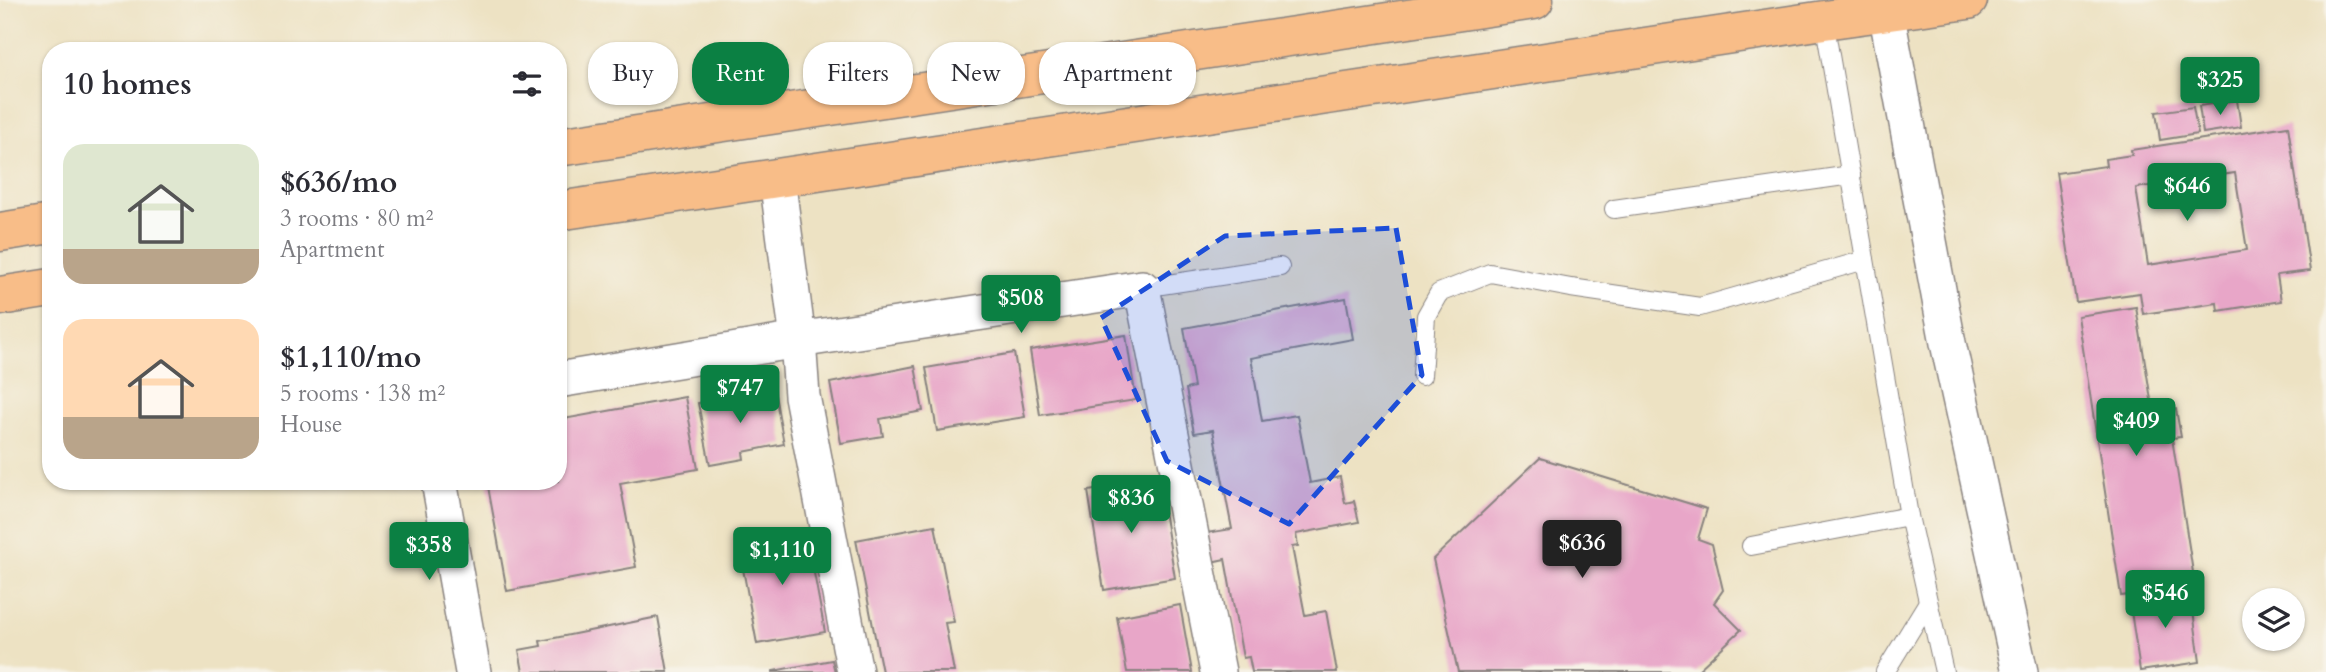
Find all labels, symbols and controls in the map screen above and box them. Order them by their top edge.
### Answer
chip: Buy [588,42,678,105]
chip: Rent [692,42,789,105]
chip: Filters [803,42,913,105]
chip: New [927,42,1025,105]
chip: Apartment [1039,42,1196,105]
pin: $325 [2179,58,2261,117]
text: 10 homes [63,64,192,105]
text: $325 [2196,64,2244,95]
icon: filters [508,65,546,103]
text: $636/mo [280,162,397,203]
pin: $646 [2146,164,2228,223]
text: $646 [2163,170,2211,201]
icon: home [119,172,203,256]
text: 3 rooms · 80 m² [280,203,433,234]
text: Apartment [280,234,384,265]
pin: $508 [980,276,1062,335]
text: $508 [997,282,1045,313]
text: $1,110/mo [280,337,421,378]
icon: home [119,347,203,431]
pin: $747 [699,366,781,425]
text: $747 [716,372,764,403]
text: 5 rooms · 138 m² [280,378,445,409]
pin: $409 [2095,398,2177,458]
text: $409 [2112,405,2160,436]
text: House [280,409,342,440]
pin: $836 [1090,476,1172,535]
text: $836 [1107,482,1155,513]
pin: $636 [1541,520,1623,580]
pin: $358 [388,522,470,582]
text: $636 [1558,527,1606,558]
pin: $1,110 [725,528,839,587]
text: $358 [405,529,453,560]
text: $1,110 [749,534,815,565]
pin: $546 [2124,570,2206,630]
text: $546 [2141,577,2189,608]
map controls [2242,588,2305,651]
button: layers [2242,588,2305,651]

